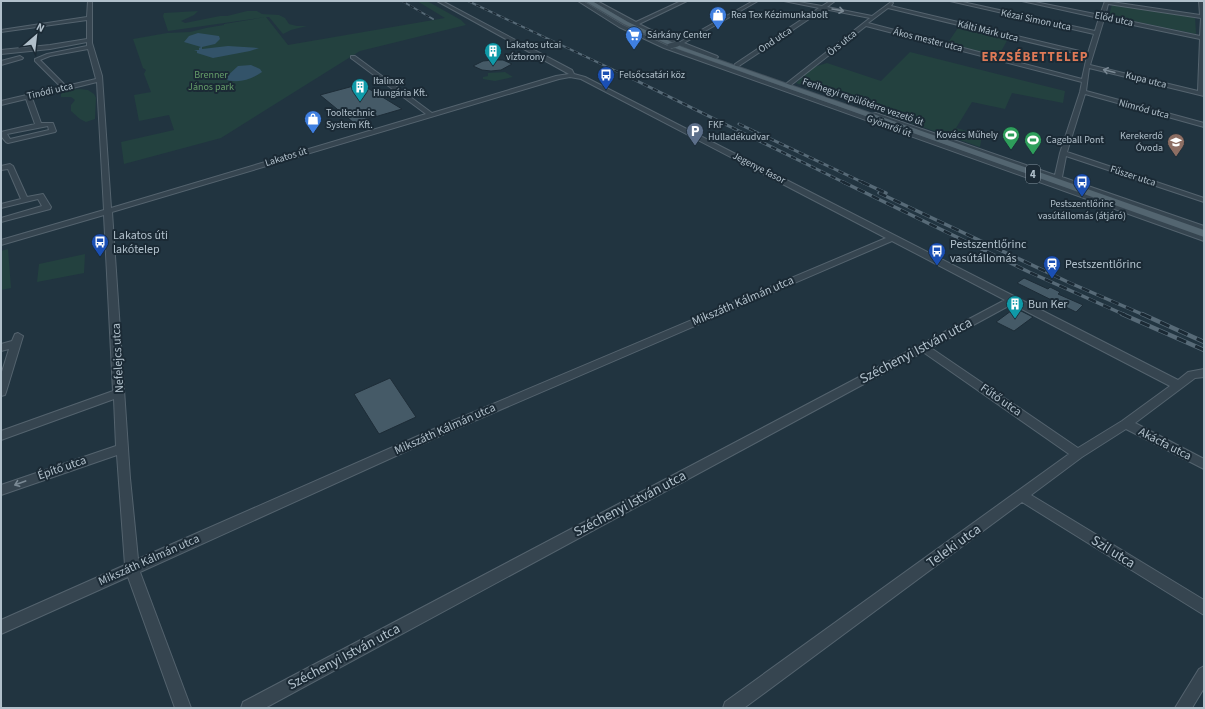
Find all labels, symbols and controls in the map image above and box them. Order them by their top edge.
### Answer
shop icon: Rea Tex Kézimunkabolt [708,5,728,30]
street label: Kézai Simon utca [1000,6,1072,34]
one-way arrow [831,7,844,15]
place label: Rea Tex Kézimunkabolt [731,8,828,22]
street label: Előd utca [1093,8,1135,30]
north arrow [16,16,56,56]
street label: Kálti Márk utca [956,17,1020,45]
text: N [34,19,47,36]
street label: Ond utca [755,24,795,56]
supermarket icon: Sárkány Center [624,25,644,50]
street label: Ákos mester utca [892,25,964,55]
street label: Örs utca [824,27,860,59]
place label: Sárkány Center [647,28,711,42]
place label: Lakatos utcai víztorony [506,38,561,64]
building icon: Lakatos utcai víztorony [483,41,503,66]
district label: ERZSÉBETTELEP [981,48,1089,66]
bus stop icon: Felsőcsatári köz [596,65,616,90]
one-way arrow [1103,67,1116,75]
park label: Brenner János park [188,68,234,94]
place label: Felsőcsatári köz [619,68,685,82]
street label: Kupa utca [1124,68,1168,92]
place label: Italinox Hungária Kft. [373,74,428,100]
street label: Ferihegyi repülőtérre vezető út [800,75,926,130]
building icon: Italinox Hungária Kft. [350,77,370,102]
street label: Tinódi utca [26,79,74,103]
street label: Nimród utca [1117,96,1171,122]
place label: Tooltechnic System Kft. [326,106,375,132]
shop icon: Tooltechnic System Kft. [303,109,323,134]
street label: Gyömrői út [865,111,914,141]
place label: FKF Hulladékudvar [708,118,770,144]
parking icon: FKF Hulladékudvar [685,121,705,146]
sports icon: Kovács Műhely [1001,125,1021,150]
place label: Kovács Műhely [936,128,998,142]
place label: Kerekerdő Óvoda [1120,129,1163,155]
sports icon: Cageball Pont [1023,130,1043,155]
school or university icon: Kerekerdő Óvoda [1166,132,1186,157]
place label: Cageball Pont [1046,133,1104,147]
street label: Lakatos út [263,144,309,170]
street label: Jegenye fasor [730,149,788,188]
street label: Fűszer utca [1108,162,1158,190]
road number: 4 [1026,165,1040,183]
bus stop icon: Pestszentlőrinc vasútállomás (átjáró) [1072,172,1092,197]
place label: Pestszentlőrinc vasútállomás (átjáró) [1038,197,1126,223]
place label: Lakatos úti lakótelep [113,227,168,258]
bus stop icon: Lakatos úti lakótelep [90,232,110,257]
place label: Pestszentlőrinc vasútállomás [950,236,1027,267]
bus stop icon: Pestszentlőrinc vasútállomás [927,241,947,266]
station icon: Pestszentlőrinc [1042,254,1062,279]
place label: Pestszentlőrinc [1065,256,1142,273]
street label: Mikszáth Kálmán utca [689,272,797,330]
building icon: Bun Ker [1005,294,1025,319]
place label: Bun Ker [1028,296,1068,313]
street label: Széchenyi István utca [856,313,976,389]
street label: Nefelejcs utca [108,323,128,393]
street label: Fűtő utca [977,380,1025,420]
street label: Mikszáth Kálmán utca [392,399,498,459]
street label: Akácfa utca [1136,423,1194,465]
street label: Építő utca [35,452,89,484]
street label: Széchenyi István utca [570,466,690,542]
one-way arrow [14,479,26,487]
street label: Teleki utca [923,519,985,573]
street label: Mikszáth Kálmán utca [96,530,202,590]
street label: Szil utca [1087,531,1139,573]
street label: Széchenyi István utca [284,619,404,695]

